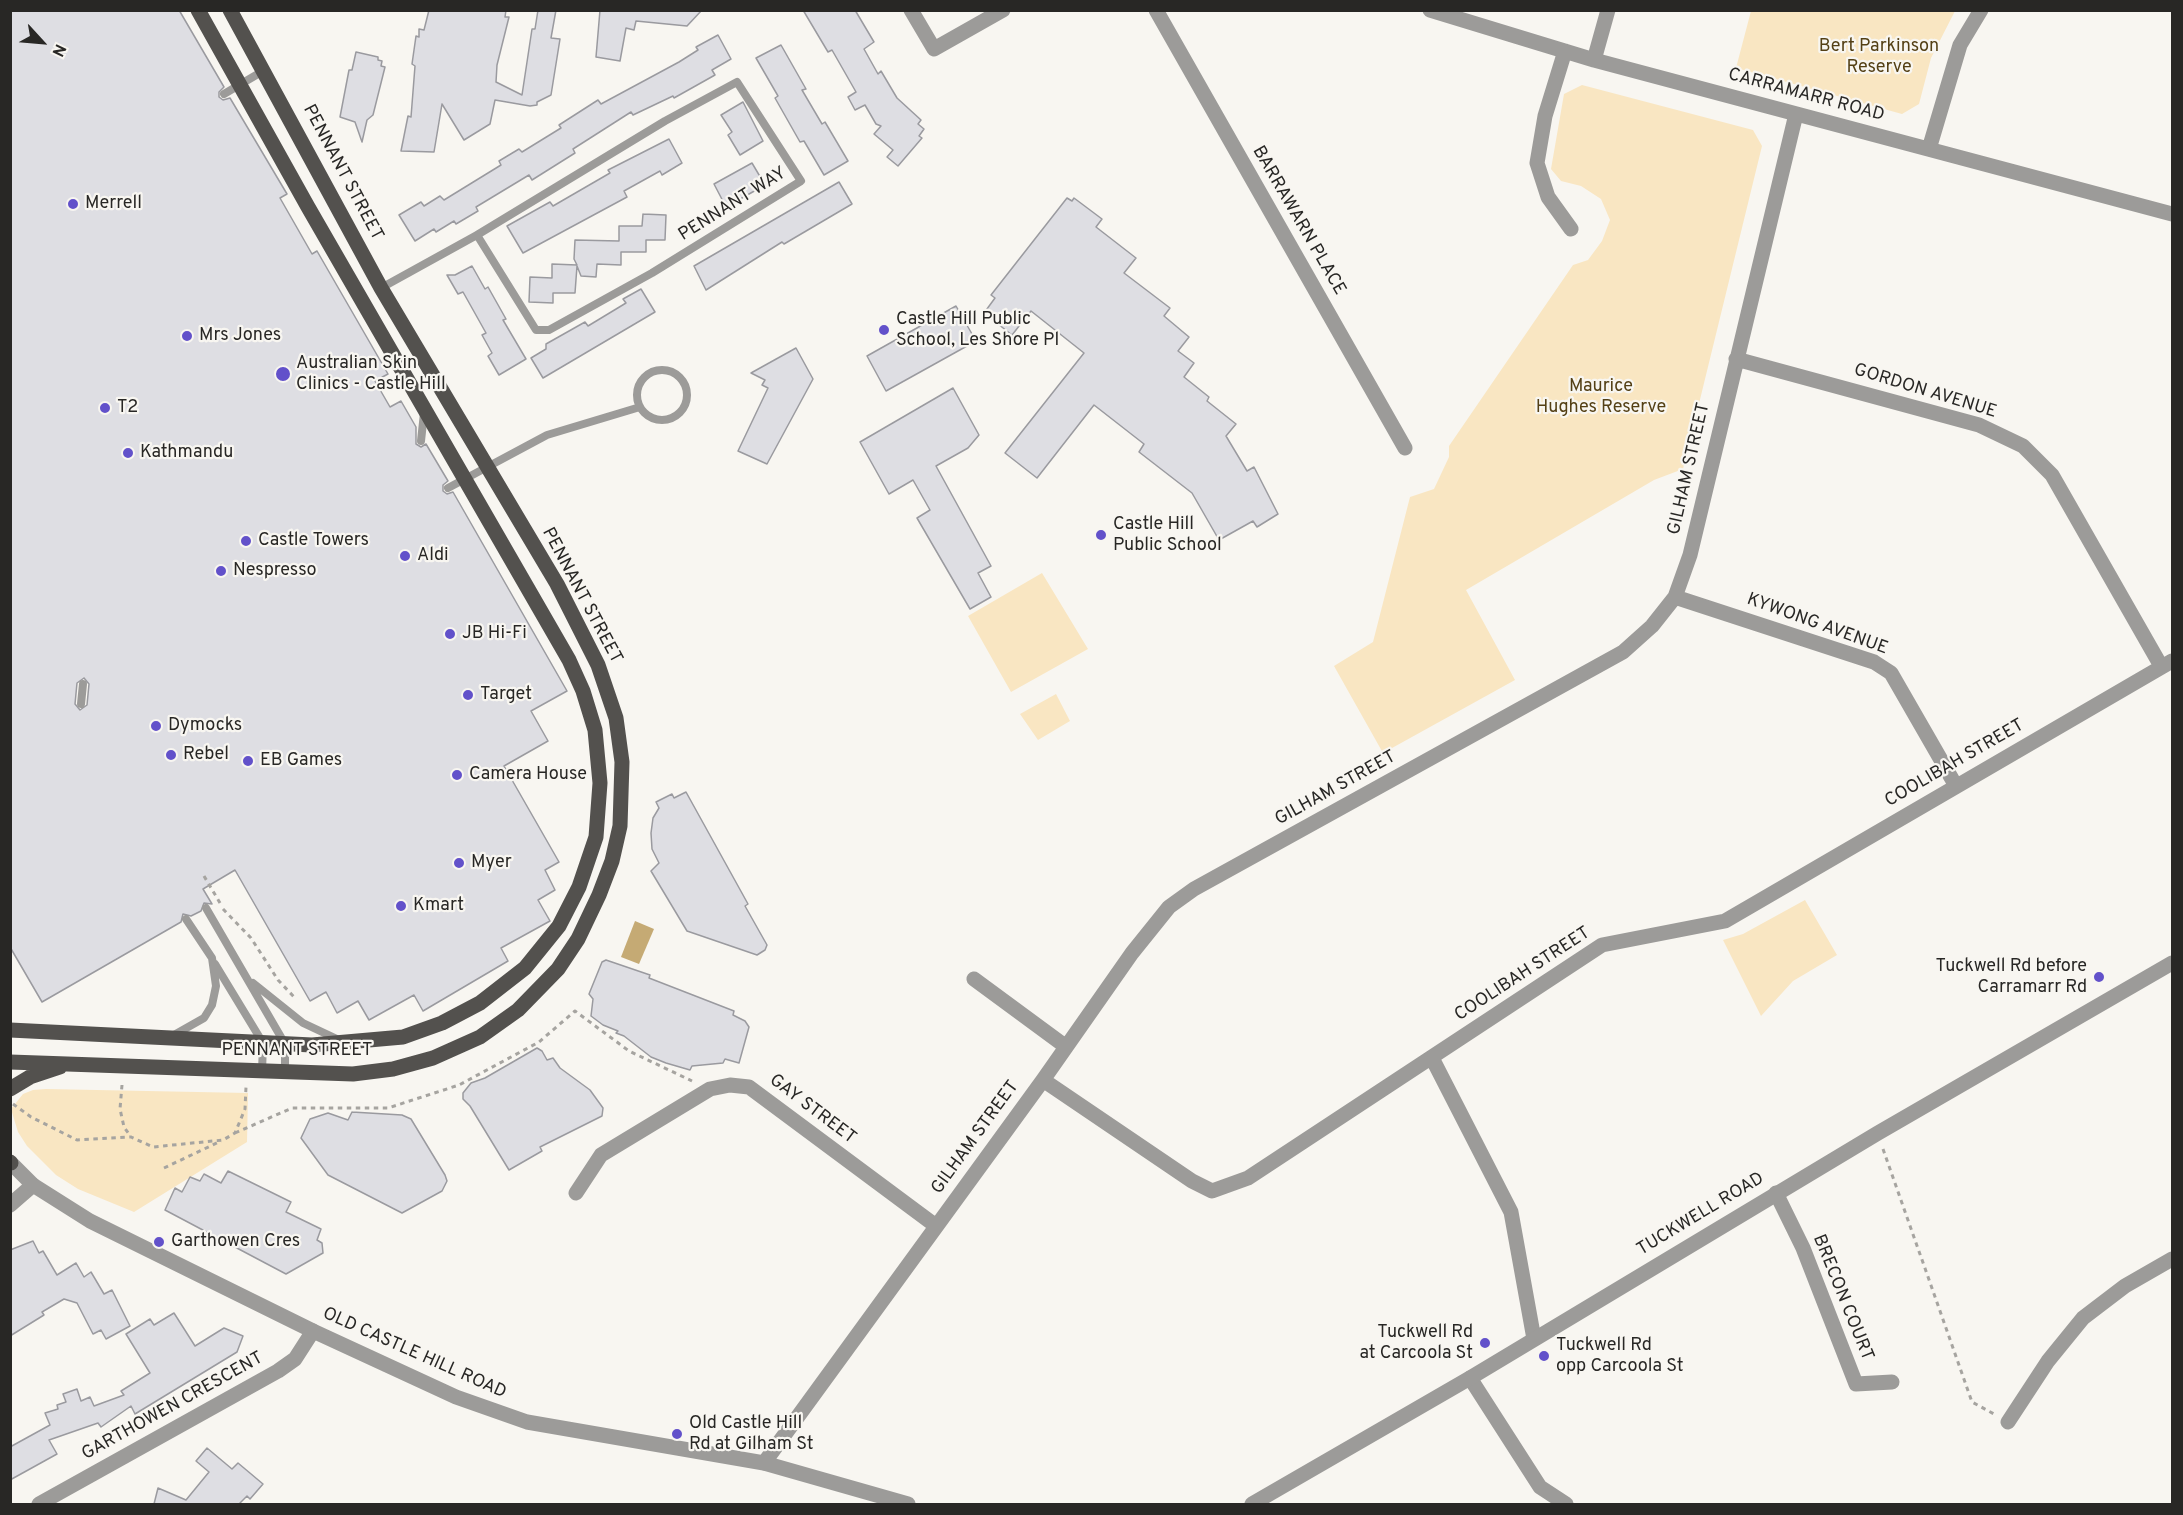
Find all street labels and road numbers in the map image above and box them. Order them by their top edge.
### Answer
street label: CARRAMARR ROAD [1725,65,1887,127]
street label: PENNANT STREET [297,101,387,245]
street label: BARRAWARN PLACE [1247,143,1349,299]
street label: PENNANT WAY [675,163,791,247]
street label: GORDON AVENUE [1851,360,1999,424]
street label: GILHAM STREET [1664,401,1716,537]
street label: PENNANT STREET [536,524,626,668]
street label: KYWONG AVENUE [1744,589,1890,661]
street label: COOLIBAH STREET [1881,715,2029,813]
street label: GILHAM STREET [1272,747,1400,831]
street label: COOLIBAH STREET [1451,923,1595,1027]
street label: PENNANT STREET [221,1040,373,1062]
street label: GAY STREET [764,1070,860,1150]
street label: GILHAM STREET [928,1077,1024,1199]
street label: TUCKWELL ROAD [1634,1169,1768,1261]
street label: BRECON COURT [1807,1232,1877,1364]
street label: OLD CASTLE HILL ROAD [319,1304,509,1404]
street label: GARTHOWEN CRESCENT [79,1348,267,1466]

